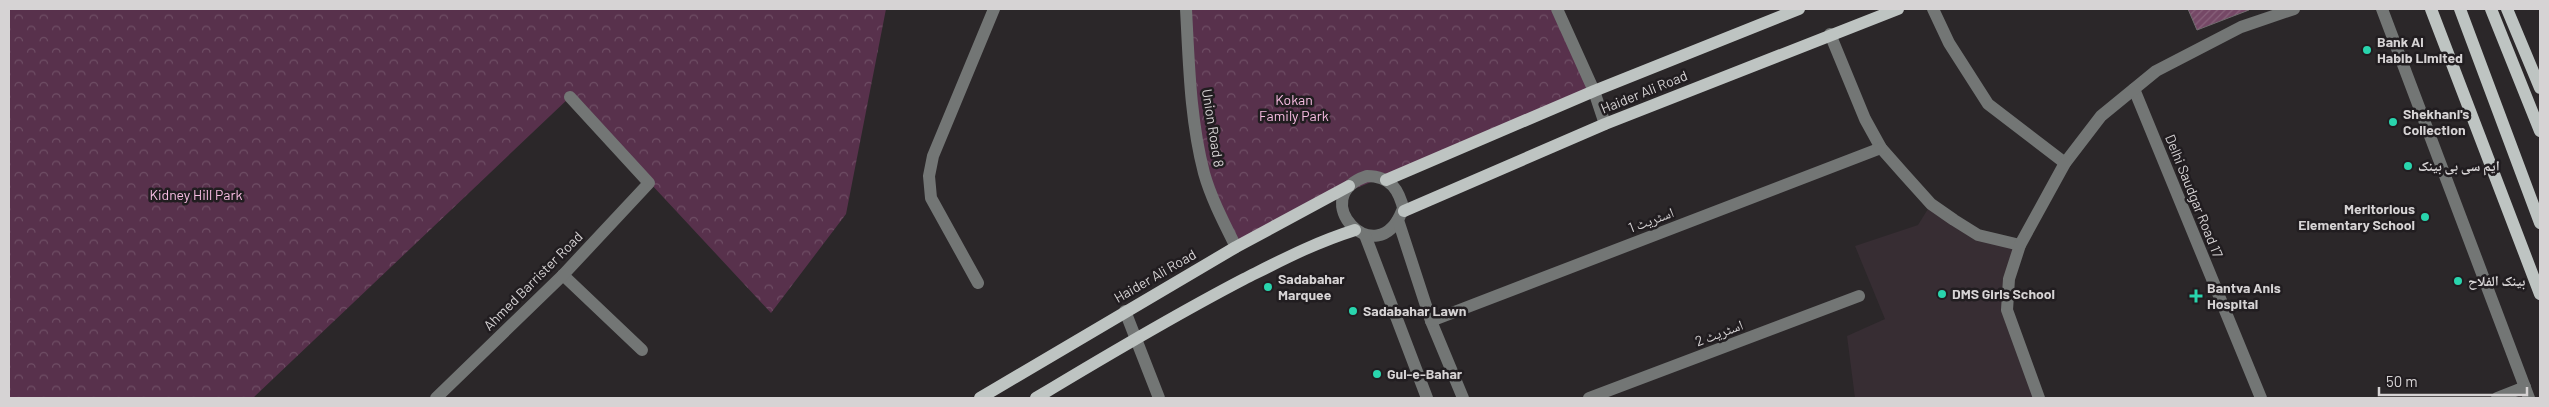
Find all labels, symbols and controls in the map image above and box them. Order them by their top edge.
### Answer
place label: Bank Al Habib Limited [2377,33,2463,66]
marker: Bank Al Habib Limited [2361,44,2373,56]
street label: Haider Ali Road [1598,66,1690,117]
street label: Union Road 8 [1199,87,1228,168]
park label: Kokan Family Park [1259,91,1329,124]
place label: Shekhani's Collection [2403,105,2469,138]
marker: Shekhani's Collection [2387,116,2399,128]
street label: Delhi Saudgar Road 17 [2162,132,2227,260]
place label: ایم سی بی بینک [2418,157,2500,176]
marker: ایم سی بی بینک [2402,160,2414,172]
park label: Kidney Hill Park [149,186,243,203]
place label: Meritorious Elementary School [2298,200,2415,233]
street label: اسٹریٹ 1 [1626,203,1676,237]
marker: Meritorious Elementary School [2419,211,2431,223]
street label: Ahmed Barrister Road [480,228,586,334]
street label: Haider Ali Road [1111,245,1199,306]
place label: Sadabahar Marquee [1278,270,1345,303]
place label: بینک الفلاح [2468,272,2525,290]
marker: بینک الفلاح [2452,275,2464,287]
place label: Bantva Anis Hospital [2207,279,2281,312]
marker: Sadabahar Marquee [1262,281,1274,293]
place label: DMS Girls School [1952,285,2055,302]
marker: DMS Girls School [1936,288,1948,300]
marker: Bantva Anis Hospital [2189,289,2203,303]
place label: Sadabahar Lawn [1363,302,1466,319]
marker: Sadabahar Lawn [1347,305,1359,317]
street label: اسٹریٹ 2 [1693,316,1745,350]
scale bar [2379,364,2526,396]
place label: Gul-e-Bahar [1387,365,1463,382]
marker: Gul-e-Bahar [1371,368,1383,380]
text: 50 m [2386,372,2418,390]

